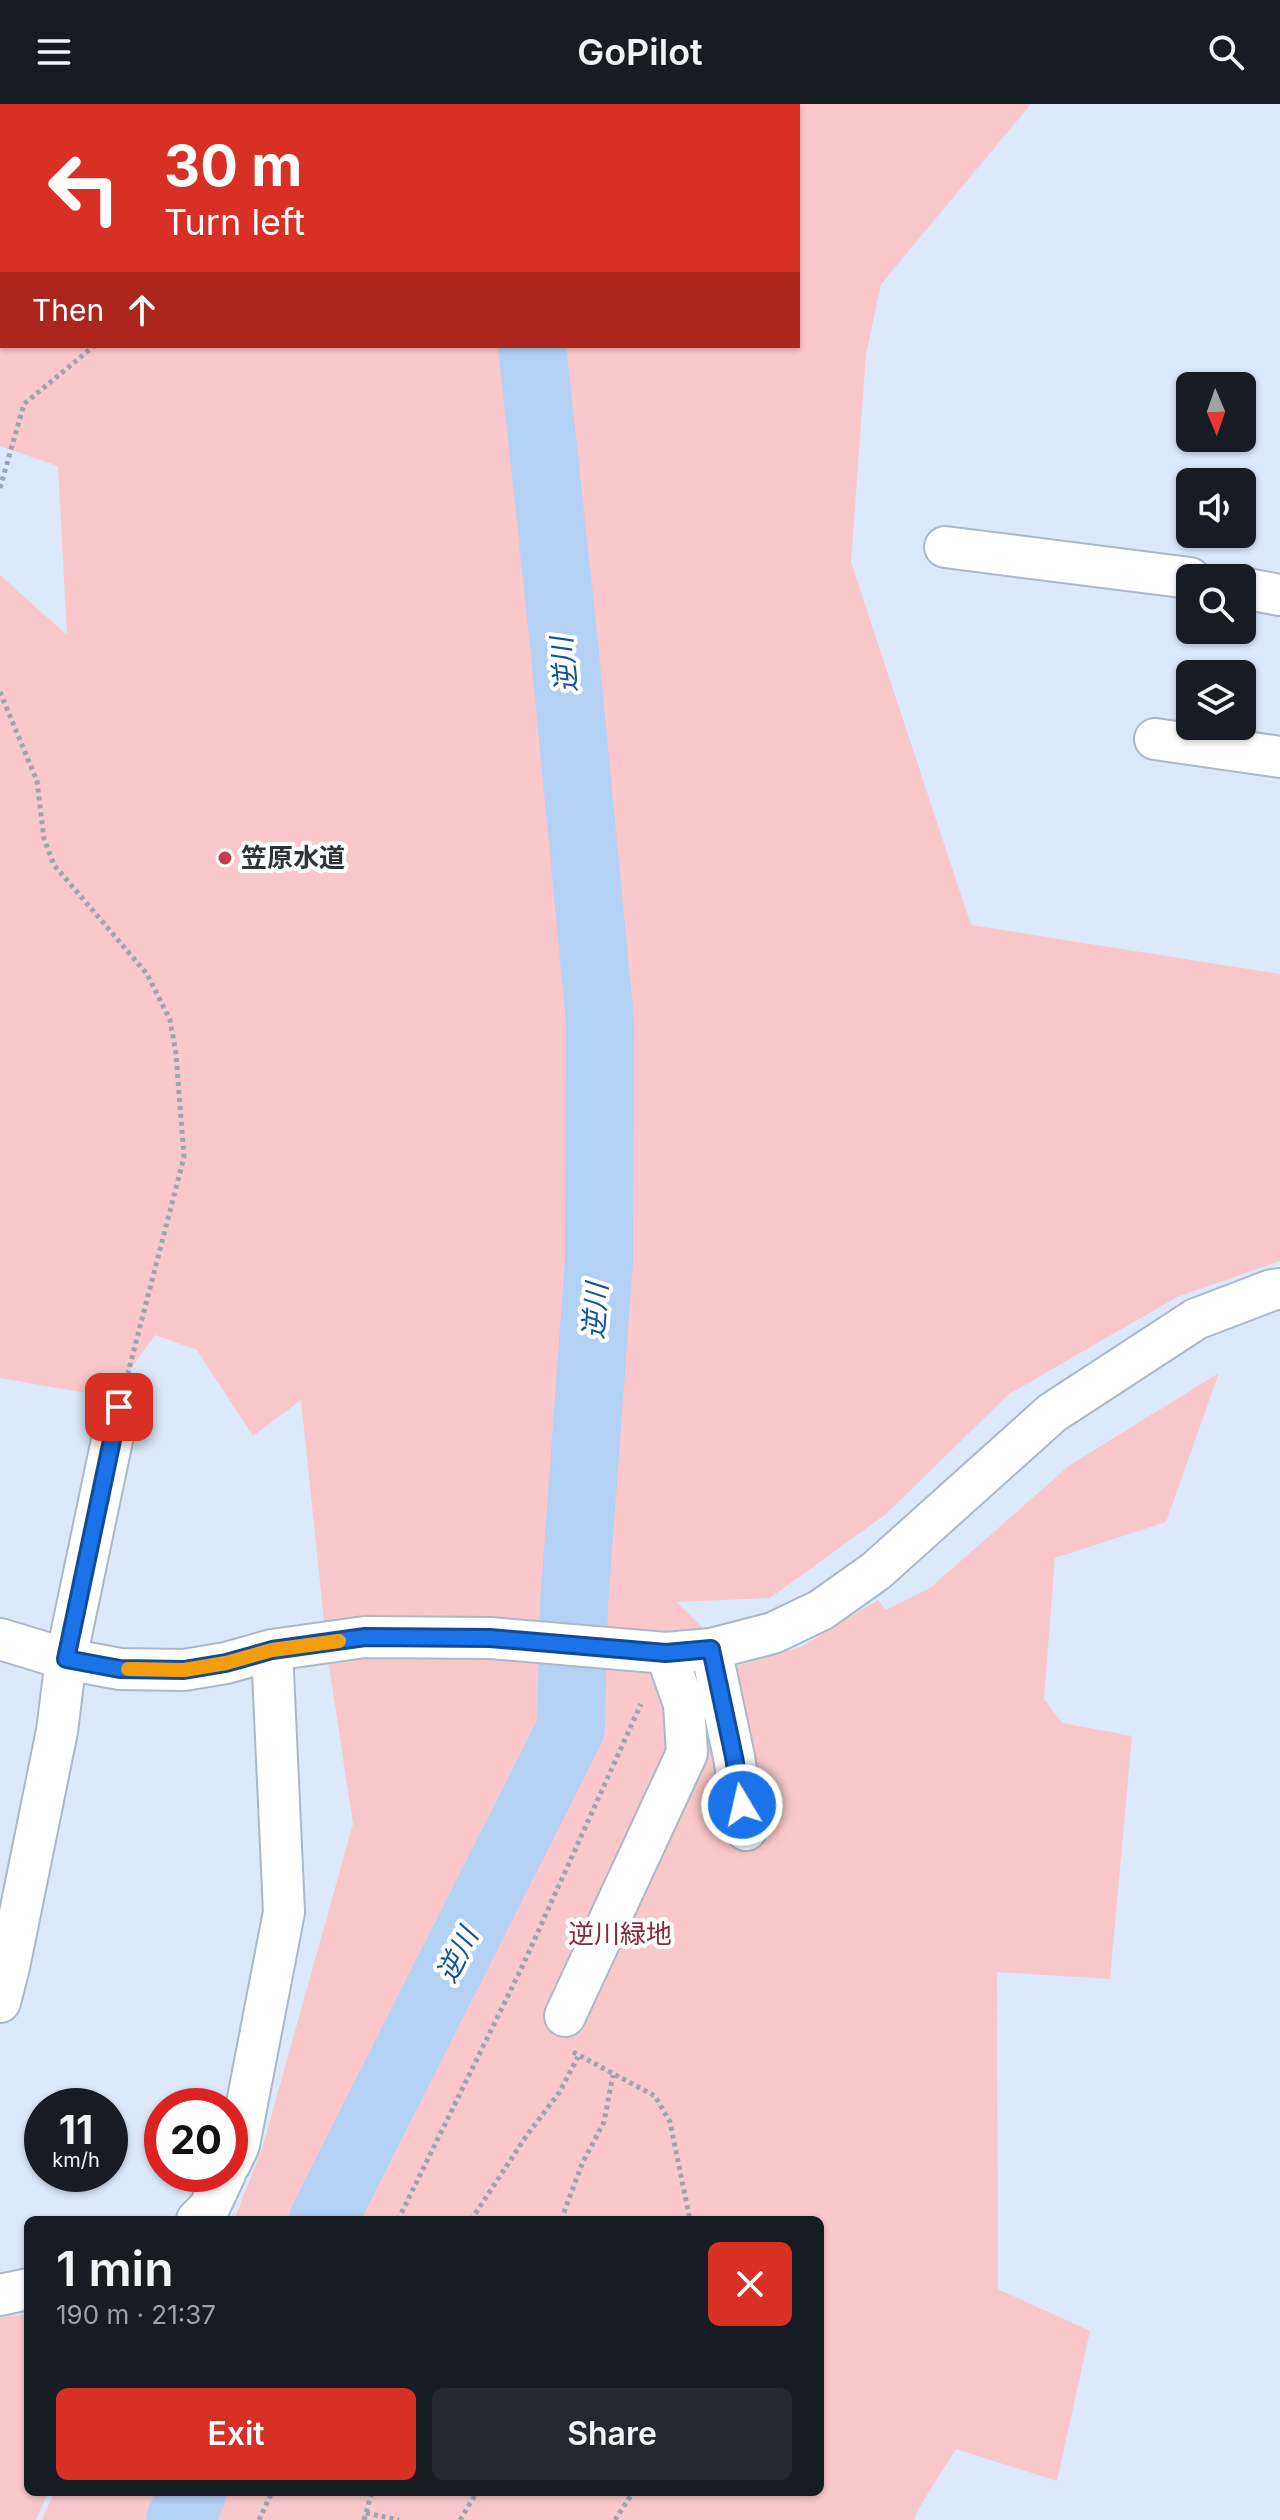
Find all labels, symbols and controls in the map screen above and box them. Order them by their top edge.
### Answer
icon: menu [32,30,76,74]
text: GoPilot [577,30,703,74]
icon: search [1204,30,1248,74]
text: 30 m [164,132,302,200]
icon: left [32,136,136,240]
text: Turn left [164,200,305,244]
icon: ahead [120,288,164,332]
text: Then [32,292,104,328]
north arrow [1176,372,1256,452]
map controls [1176,372,1256,740]
button: sound [1176,468,1256,548]
button: search [1176,564,1256,644]
water label: 逆川 [544,632,584,695]
button: layers [1176,660,1256,740]
place label: 笠原水道 [241,842,345,873]
marker: 笠原水道 [216,849,234,867]
water label: 逆川 [576,1279,614,1340]
pin [85,1373,153,1441]
icon: arrive [97,1385,141,1429]
position arrow [700,1763,784,1847]
park label: 逆川緑地 [568,1918,672,1949]
water label: 逆川 [429,1920,486,1988]
speed limit sign: 20 [144,2088,248,2192]
text: 11 [59,2105,93,2154]
text: km/h [52,2148,100,2172]
text: 1 min [56,2239,174,2298]
button: close [708,2242,792,2326]
text: 190 m · 21:37 [56,2299,216,2330]
button: Exit [56,2388,416,2480]
button: Share [432,2388,792,2480]

